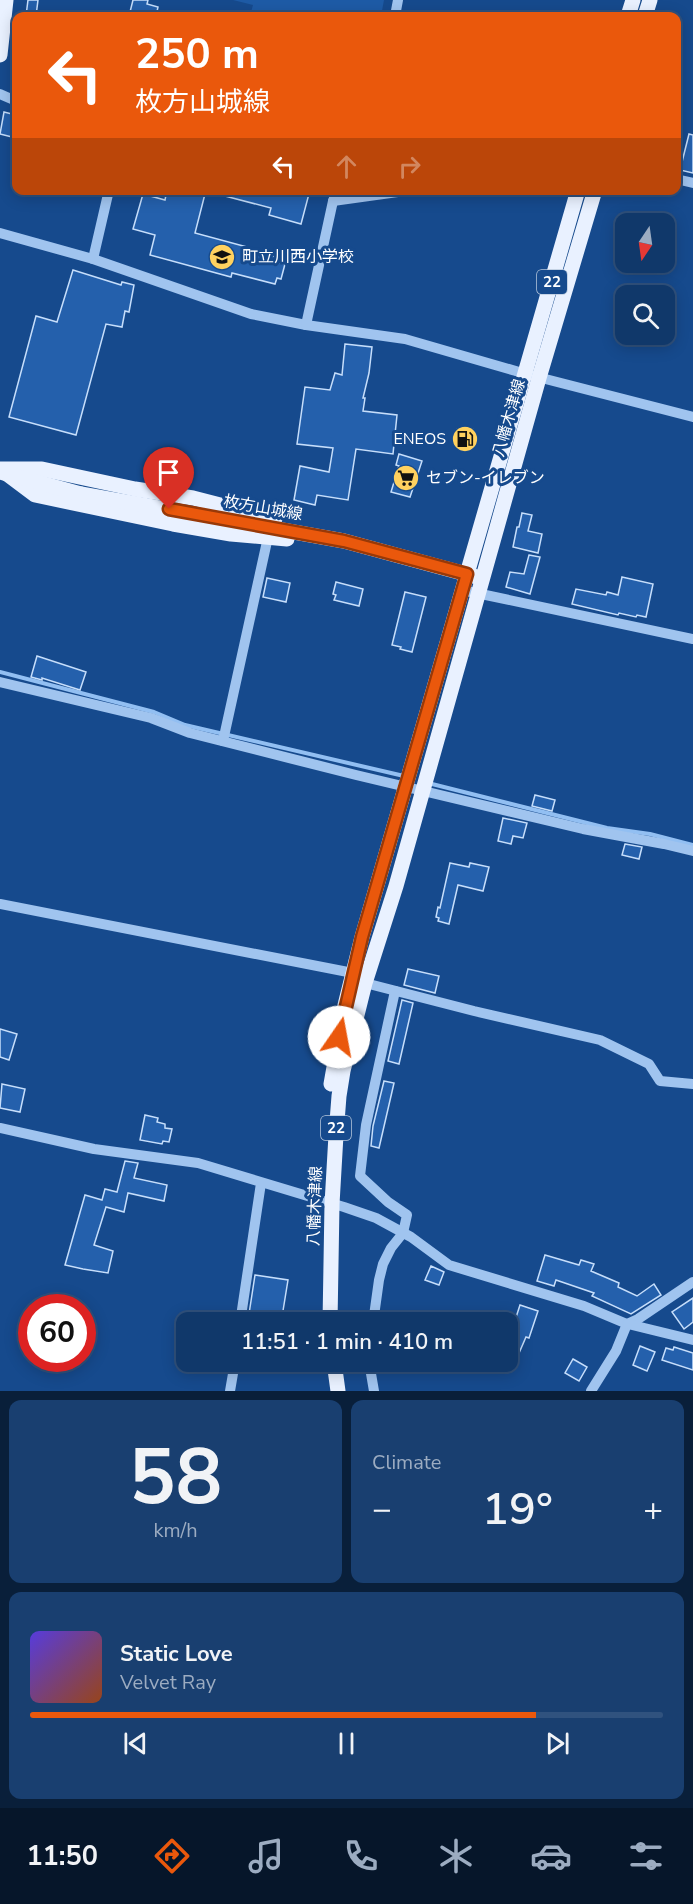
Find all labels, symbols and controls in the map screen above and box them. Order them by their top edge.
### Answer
text: 250 m [135,26,259,83]
icon: left [36,36,114,114]
text: 枚方山城線 [135,84,270,121]
icon: left [267,150,300,183]
icon: ahead [330,150,363,183]
icon: right [393,150,426,183]
north arrow [615,213,675,273]
map controls [615,213,675,345]
school or university icon: 町立川西小学校 [207,242,237,272]
place label: 町立川西小学校 [242,246,354,268]
road number: 22 [537,270,567,294]
button: search [615,285,675,345]
street label: 八幡木津線 [487,377,531,459]
fuel station icon: ENEOS [450,424,480,454]
place label: ENEOS [393,428,446,450]
pin [143,447,194,509]
icon: arrive [152,456,185,489]
supermarket icon: セブン-イレブン [391,463,421,493]
place label: セブン-イレブン [426,467,545,489]
street label: 枚方山城線 [222,490,304,526]
position arrow [307,1005,371,1069]
road number: 22 [321,1116,351,1140]
street label: 八幡木津線 [303,1166,327,1246]
speed limit sign: 60 [18,1294,96,1372]
text: 11:51 · 1 min · 410 m [241,1327,453,1357]
text: 58 [129,1424,222,1531]
text: Climate [372,1449,441,1476]
text: 19° [482,1479,553,1540]
text: − [372,1487,392,1532]
text: + [643,1487,663,1532]
text: km/h [153,1517,198,1544]
text: Static Love [120,1639,233,1669]
text: Velvet Ray [120,1669,216,1696]
icon: previous [119,1727,152,1760]
icon: pause [330,1727,363,1760]
icon: next [541,1727,574,1760]
icon: directions [151,1835,193,1877]
icon: music [245,1835,287,1877]
icon: phone [340,1835,382,1877]
icon: climate [435,1835,477,1877]
icon: car [530,1835,572,1877]
icon: filters [625,1835,667,1877]
text: 11:50 [26,1838,98,1875]

